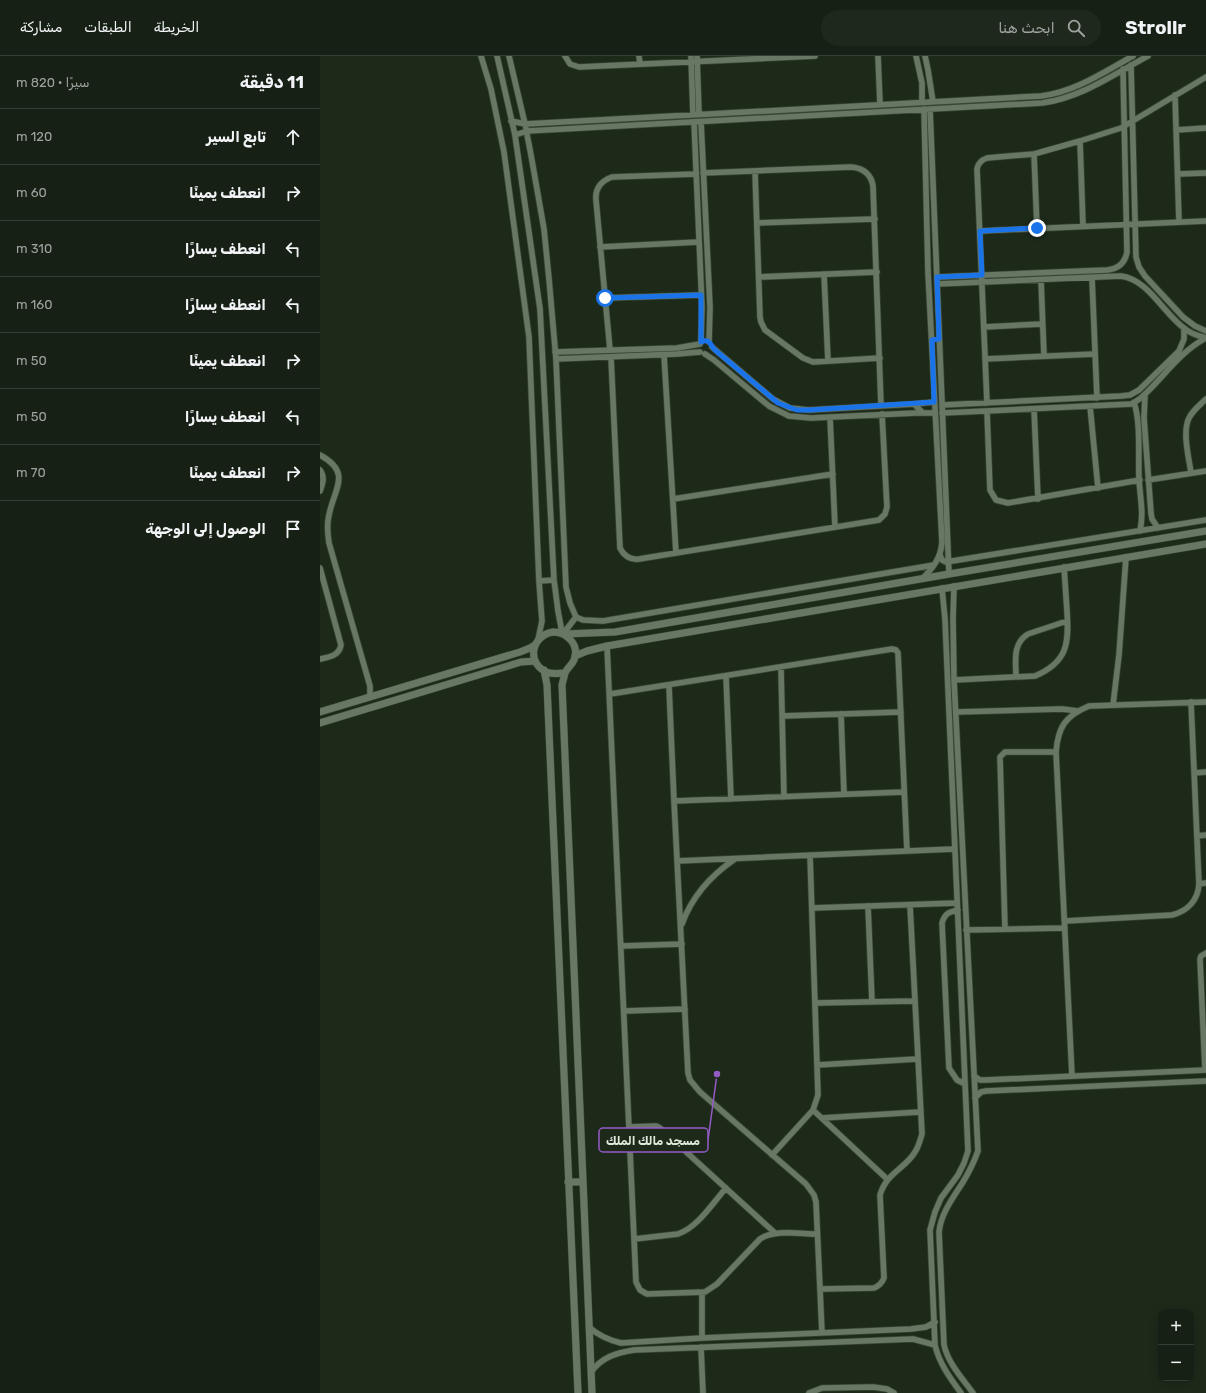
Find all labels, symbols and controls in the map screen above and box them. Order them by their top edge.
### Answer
search box [821,10,1101,46]
text: Strollr [1125,16,1186,39]
icon: search [1065,17,1087,39]
text: مشاركة [20,19,62,36]
text: الطبقات [84,19,132,36]
text: الخريطة [154,19,199,36]
text: ابحث هنا [998,19,1055,37]
text: 11 دقيقة [240,72,304,92]
text: سيرًا · 820 m [16,75,90,90]
icon: ahead [282,126,304,148]
text: تابع السير [206,128,266,146]
text: 120 m [16,129,52,144]
icon: right [282,182,304,204]
text: انعطف يمينًا [189,184,266,202]
text: 60 m [16,185,47,200]
route end [1028,219,1046,237]
icon: left [282,238,304,260]
text: انعطف يسارًا [185,240,266,258]
text: 310 m [16,241,52,256]
route start [596,289,614,307]
icon: left [282,294,304,316]
text: انعطف يسارًا [185,296,266,314]
text: 160 m [16,297,52,312]
icon: right [282,350,304,372]
text: انعطف يمينًا [189,352,266,370]
text: 50 m [16,353,47,368]
icon: left [282,406,304,428]
text: انعطف يسارًا [185,408,266,426]
text: 50 m [16,409,47,424]
icon: right [282,462,304,484]
text: انعطف يمينًا [189,464,266,482]
text: 70 m [16,465,46,480]
icon: arrive [282,518,304,540]
text: الوصول إلى الوجهة [145,520,266,538]
callout: مسجد مالك الملك [599,1128,708,1152]
text: مسجد مالك الملك [606,1134,700,1148]
map controls [1158,1309,1194,1381]
button: + [1158,1309,1194,1345]
button: − [1158,1345,1194,1381]

